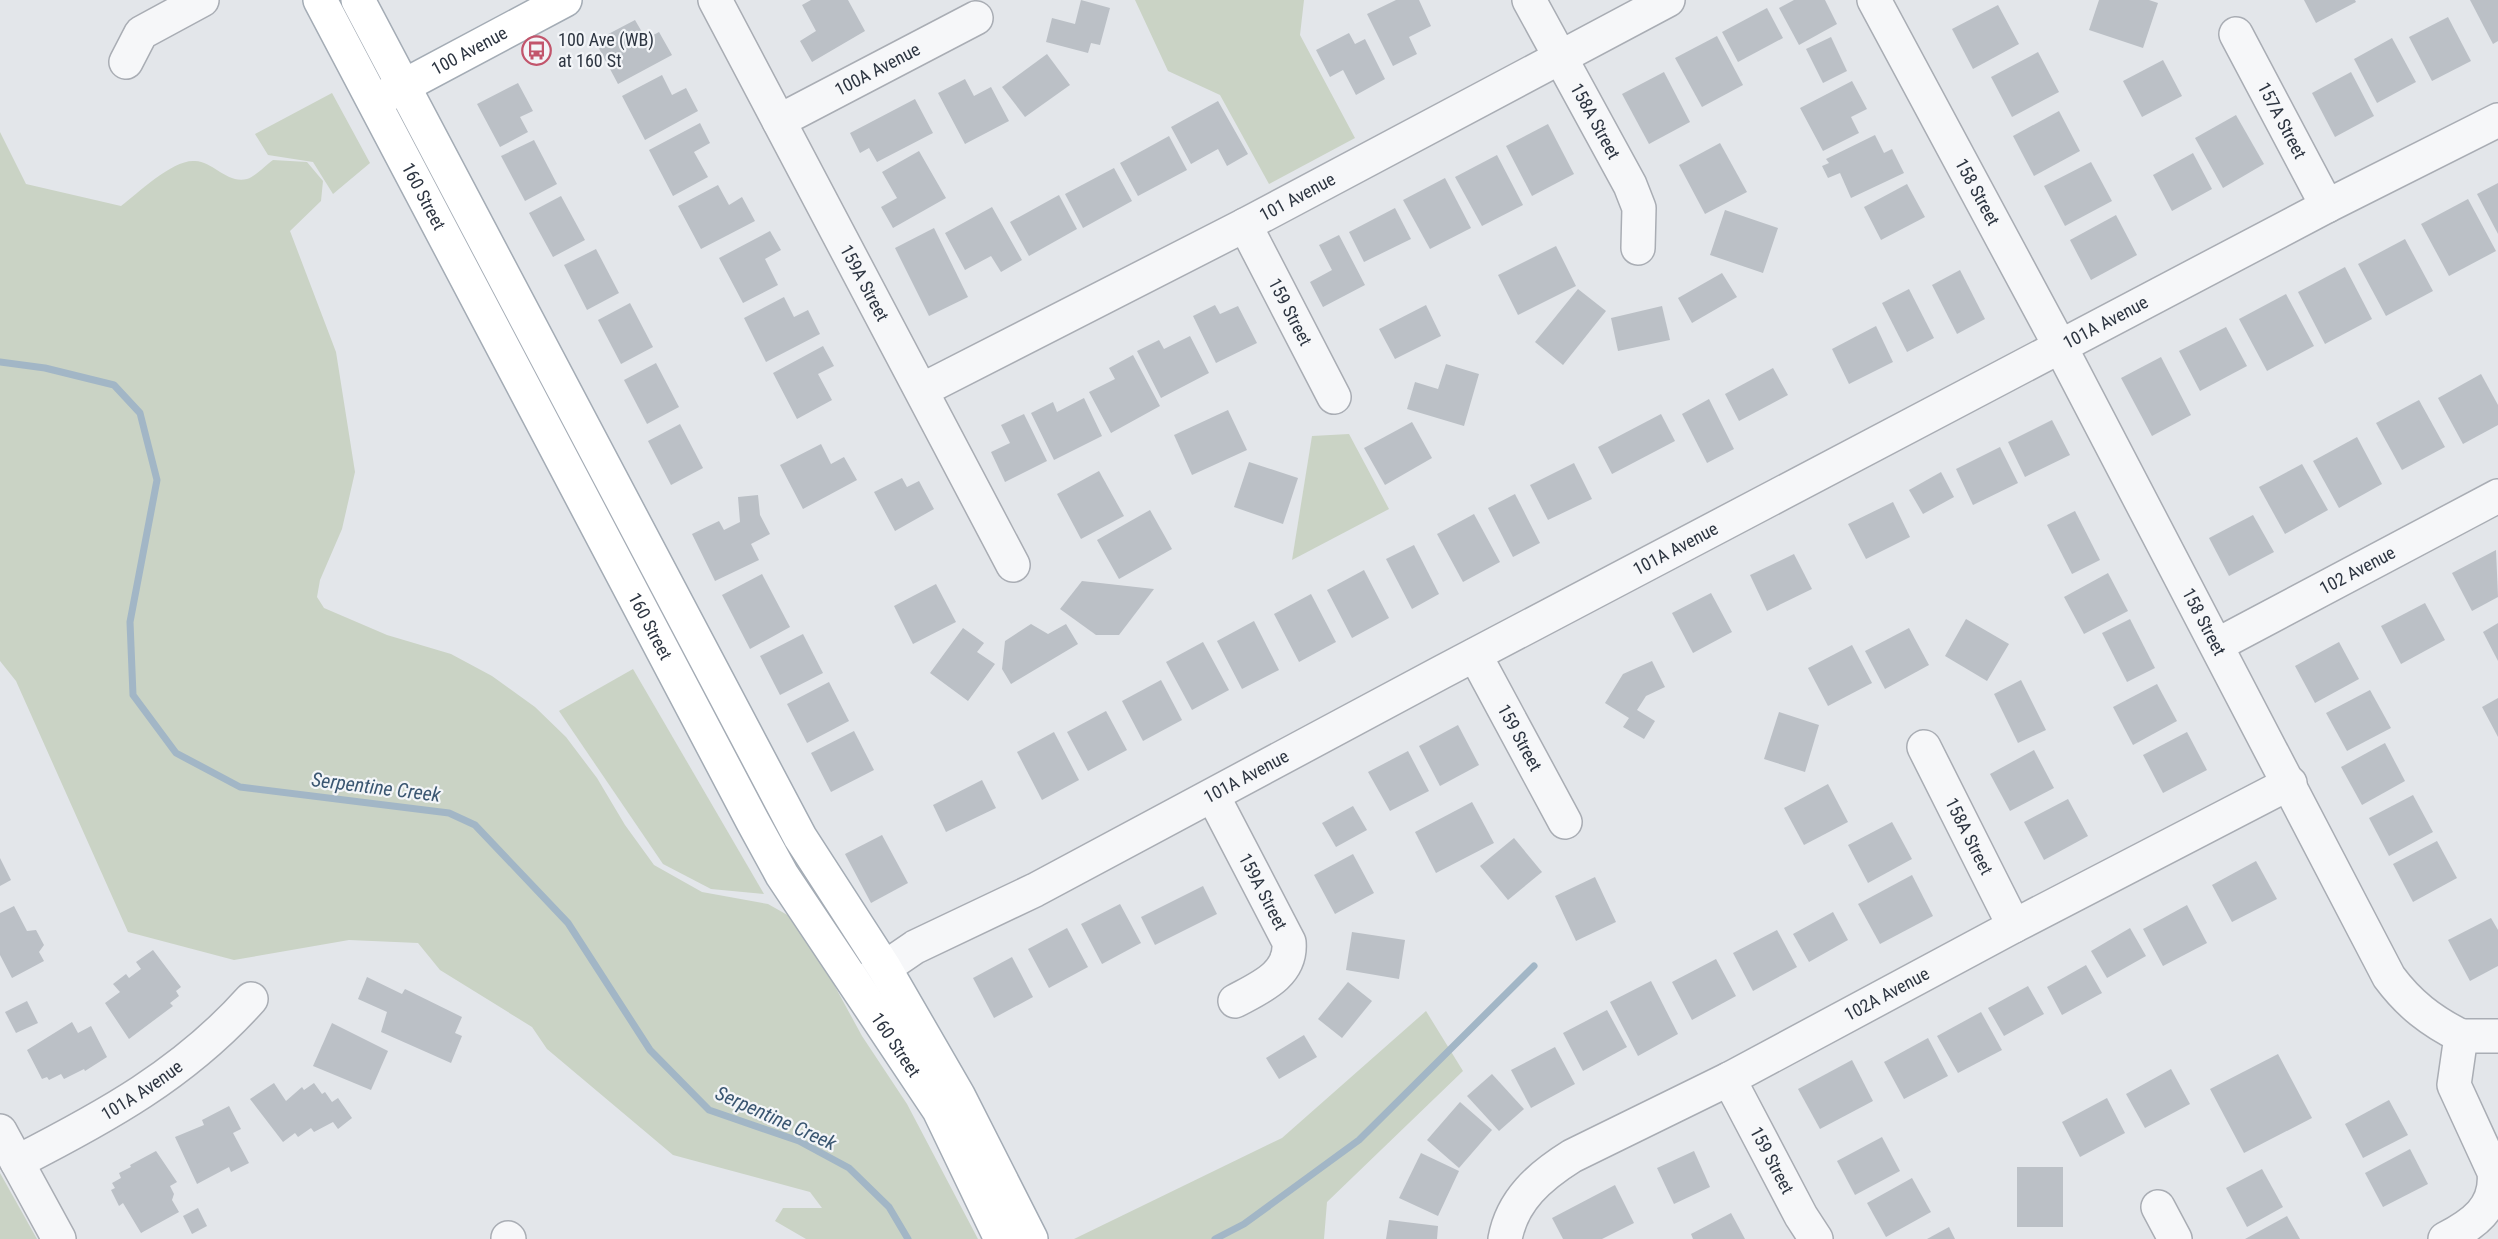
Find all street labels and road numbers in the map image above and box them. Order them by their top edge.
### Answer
street label: 100 Avenue [428,22,511,79]
street label: 100A Avenue [831,38,923,100]
street label: 158A Street [1566,79,1625,163]
street label: 157A Street [2253,79,2311,162]
street label: 158 Street [1951,155,2004,229]
street label: 160 Street [398,159,450,233]
street label: 101 Avenue [1256,168,1339,225]
street label: 159A Street [836,241,893,325]
street label: 159 Street [1264,275,1317,349]
street label: 101A Avenue [2059,291,2151,353]
street label: 101A Avenue [1629,518,1721,579]
street label: 102 Avenue [2316,541,2399,599]
street label: 158 Street [2178,584,2230,659]
street label: 160 Street [624,589,677,663]
street label: 159 Street [1493,700,1547,775]
street label: 101A Avenue [1200,745,1292,808]
street label: 158A Street [1941,794,1997,878]
street label: 159A Street [1235,850,1292,933]
street label: 102A Avenue [1841,963,1932,1025]
street label: 160 Street [867,1009,925,1081]
street label: 101A Avenue [97,1056,186,1124]
street label: 159 Street [1746,1123,1799,1197]

